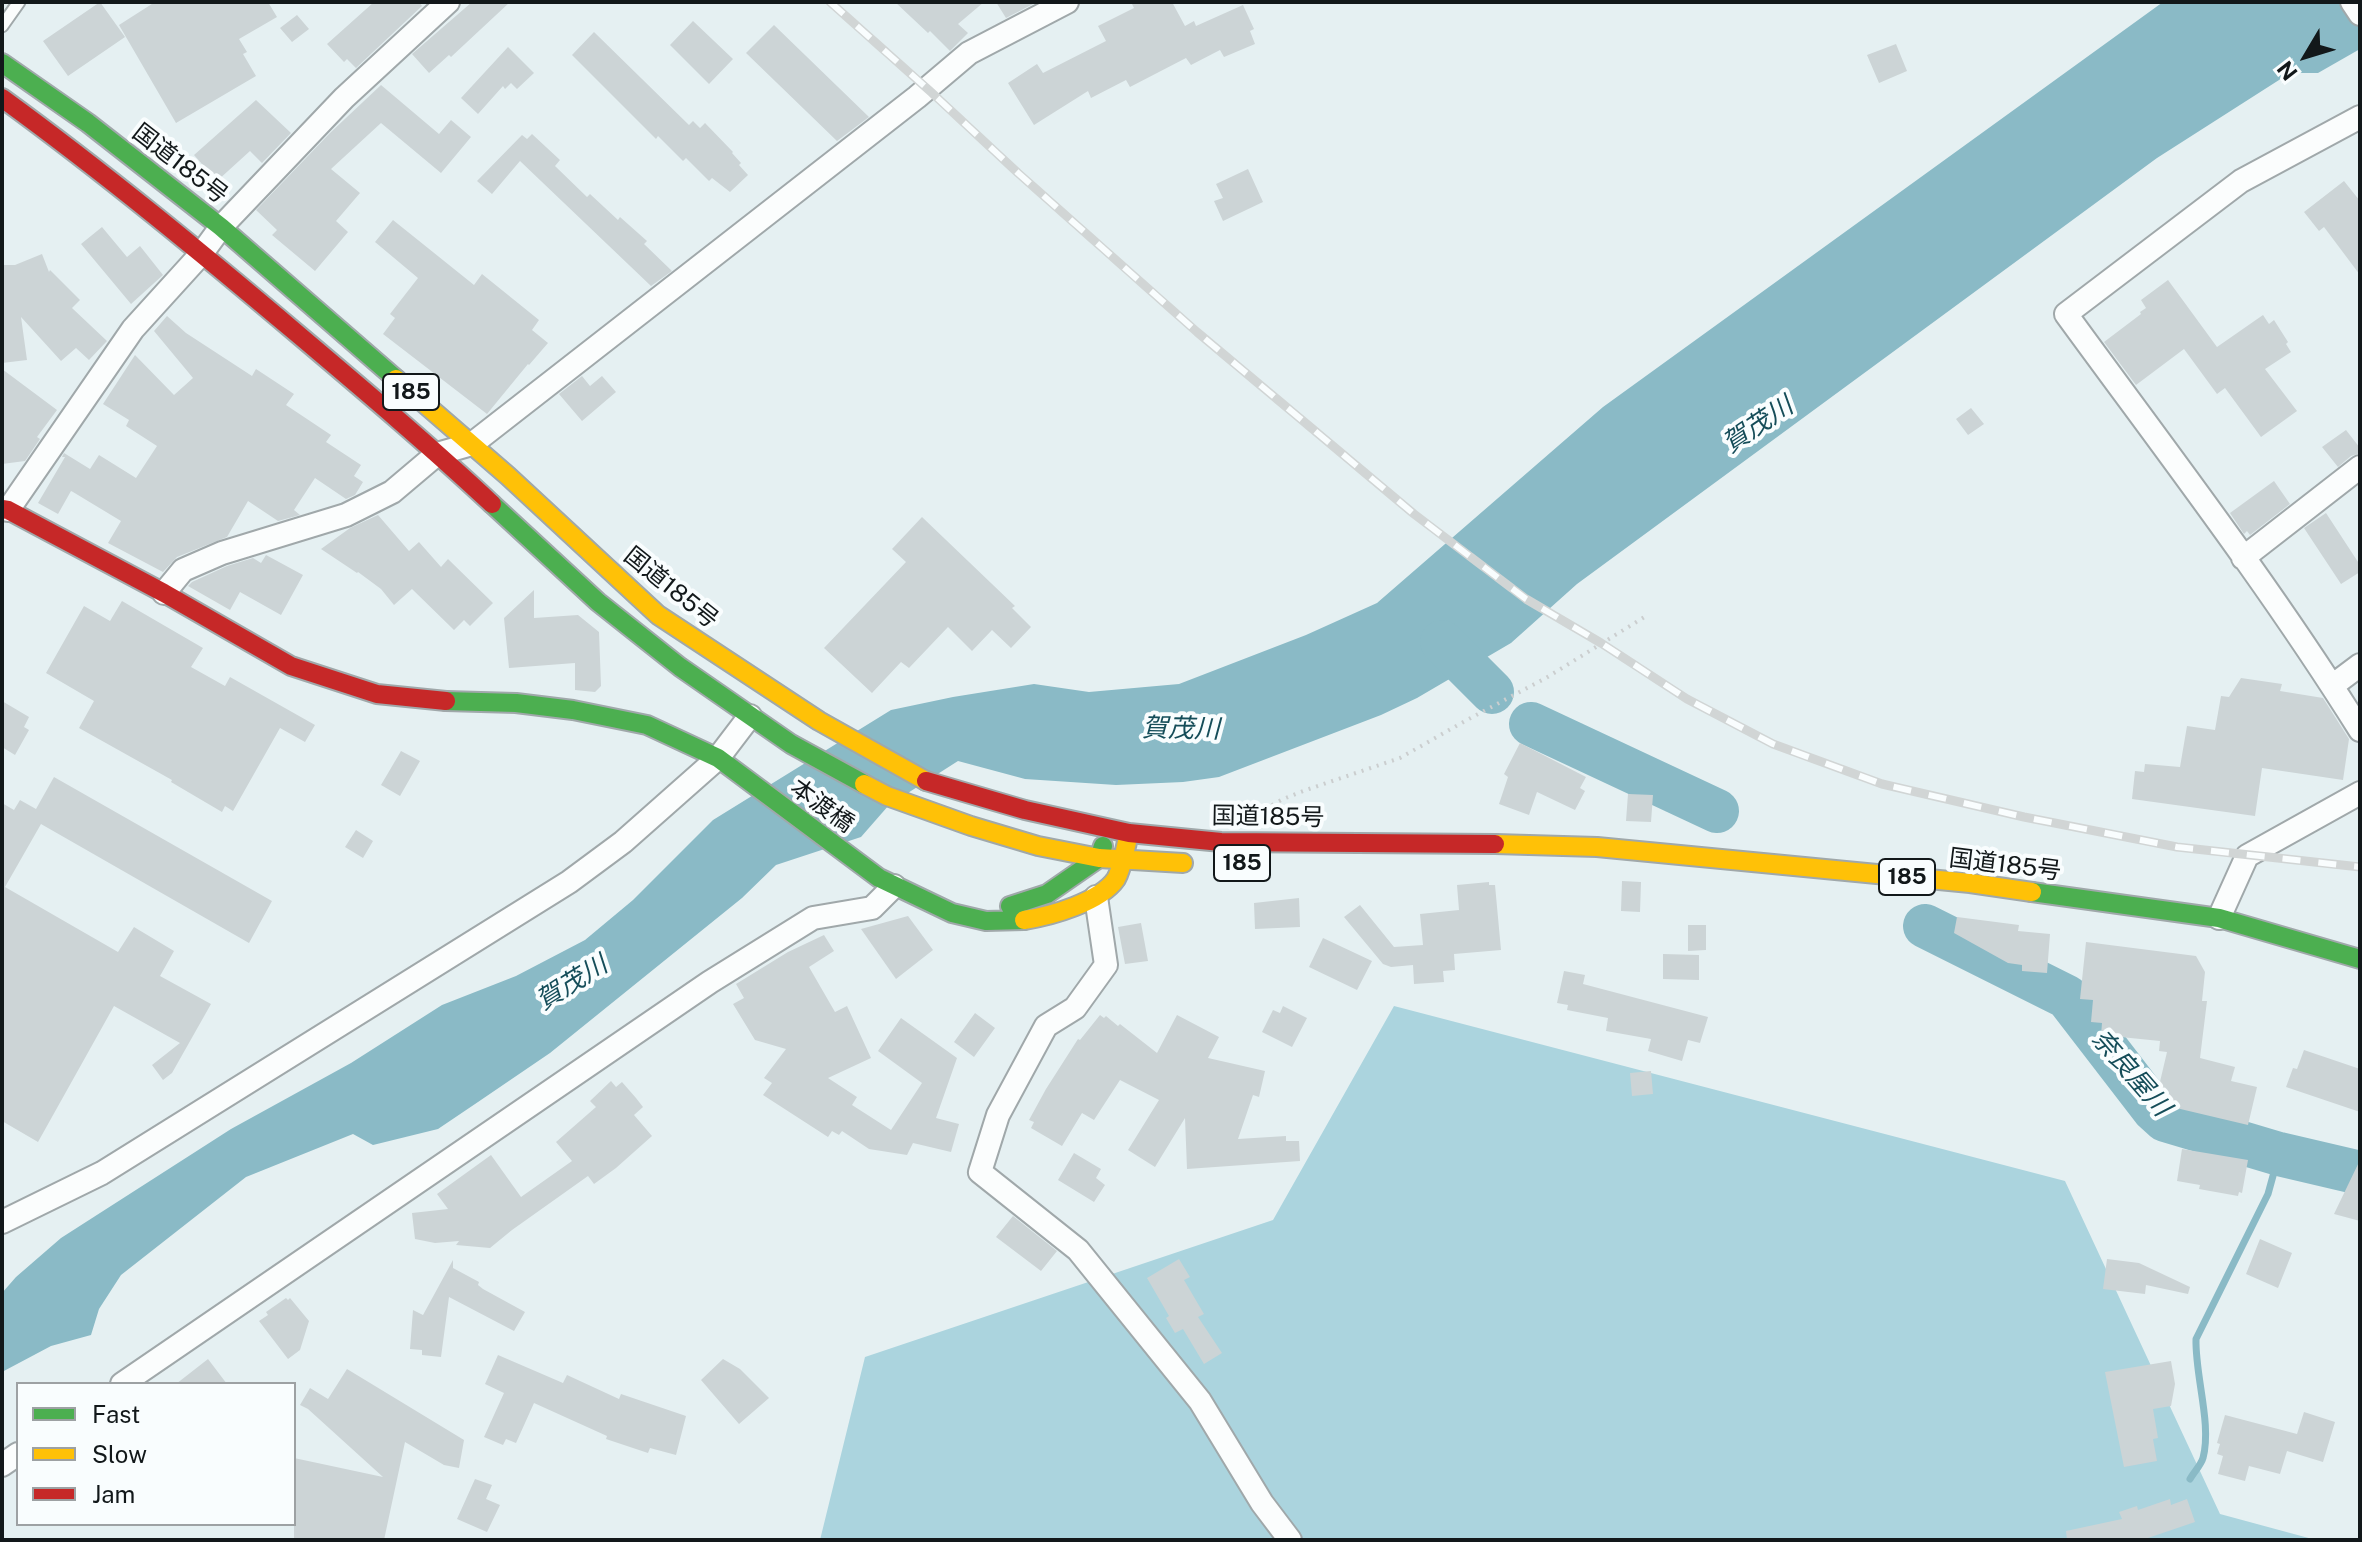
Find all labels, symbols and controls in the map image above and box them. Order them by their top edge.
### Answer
north arrow [2266,16,2346,96]
text: N [2272,56,2303,86]
street label: 国道185号 [127,118,233,210]
road number: 185 [383,374,439,410]
water label: 賀茂川 [1717,390,1799,460]
street label: 国道185号 [618,541,724,635]
water label: 賀茂川 [1142,713,1220,745]
street label: 本渡橋 [784,773,860,839]
street label: 国道185号 [1211,802,1325,832]
street label: 国道185号 [1947,844,2063,886]
road number: 185 [1214,845,1270,881]
road number: 185 [1879,859,1935,895]
water label: 賀茂川 [531,949,613,1017]
water label: 奈良屋川 [2085,1024,2177,1122]
legend [16,1382,296,1526]
text: Fast [92,1400,140,1428]
text: Slow [92,1440,147,1468]
text: Jam [92,1480,135,1508]

